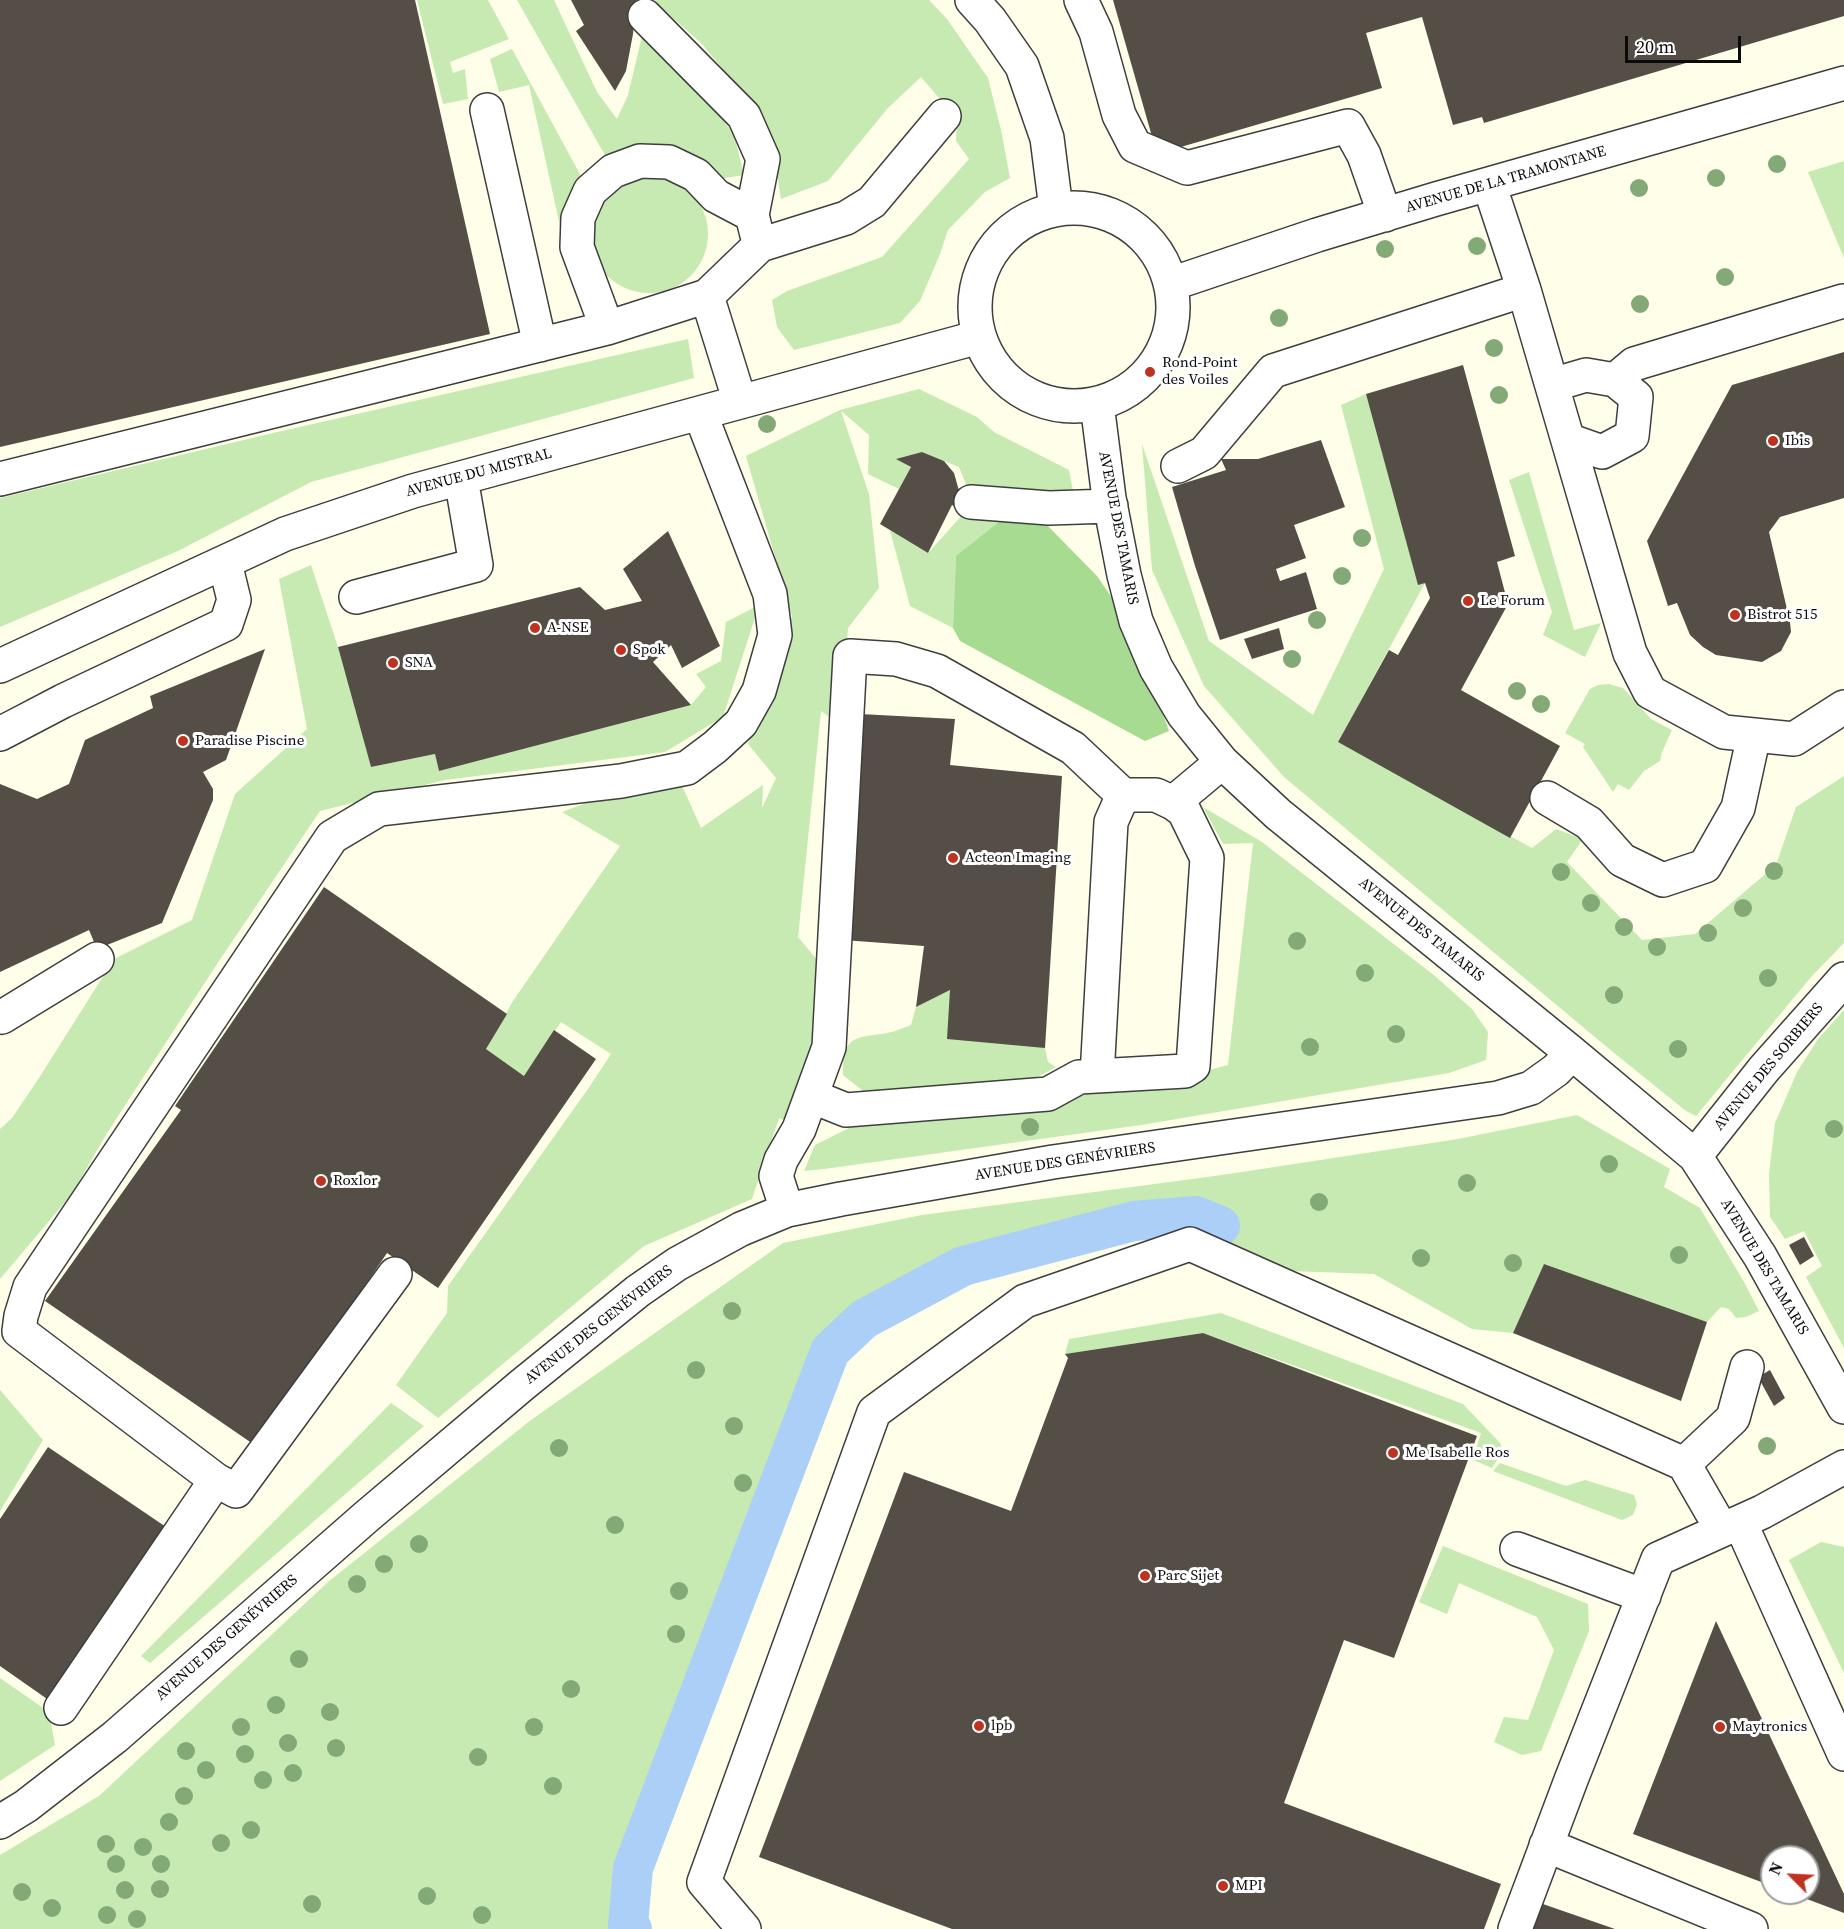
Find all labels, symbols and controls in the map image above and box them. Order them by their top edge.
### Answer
scale bar [1628,24,1744,62]
text: 20 m [1636,34,1674,59]
street label: AVENUE DE LA TRAMONTANE [1404,143,1608,217]
place label: Rond-Point des Voiles [1162,354,1237,389]
marker: Rond-Point des Voiles [1143,365,1157,379]
place label: Ibis [1785,432,1810,450]
marker: Ibis [1766,434,1780,448]
street label: AVENUE DU MISTRAL [404,445,554,501]
street label: AVENUE DES TAMARIS [1094,450,1142,606]
place label: Le Forum [1480,592,1545,610]
marker: Le Forum [1461,594,1475,608]
place label: Bistrot 515 [1747,606,1817,624]
marker: Bistrot 515 [1728,608,1742,622]
place label: A-NSE [547,619,588,637]
marker: A-NSE [528,621,542,635]
place label: Spok [633,641,666,659]
marker: Spok [614,643,628,657]
place label: SNA [405,654,433,672]
marker: SNA [386,656,400,670]
place label: Paradise Piscine [195,732,304,750]
marker: Paradise Piscine [176,734,190,748]
place label: Acteon Imaging [965,849,1071,867]
marker: Acteon Imaging [946,851,960,865]
street label: AVENUE DES TAMARIS [1355,874,1487,986]
street label: AVENUE DES SORBIERS [1710,1000,1828,1134]
street label: AVENUE DES GENÉVRIERS [973,1139,1157,1185]
place label: Roxlor [333,1172,377,1190]
marker: Roxlor [314,1174,328,1188]
street label: AVENUE DES TAMARIS [1716,1196,1812,1338]
street label: AVENUE DES GENÉVRIERS [522,1262,676,1388]
place label: Me Isabelle Ros [1405,1444,1509,1462]
marker: Me Isabelle Ros [1386,1446,1400,1460]
place label: Parc Sijet [1157,1567,1219,1585]
marker: Parc Sijet [1138,1569,1152,1583]
street label: AVENUE DES GENÉVRIERS [152,1571,302,1705]
place label: lpb [991,1717,1012,1735]
place label: Maytronics [1732,1718,1807,1736]
marker: lpb [972,1719,986,1733]
marker: Maytronics [1713,1720,1727,1734]
north arrow [1760,1845,1820,1905]
text: N [1763,1859,1788,1878]
place label: MPI [1235,1877,1263,1895]
marker: MPI [1216,1879,1230,1893]

